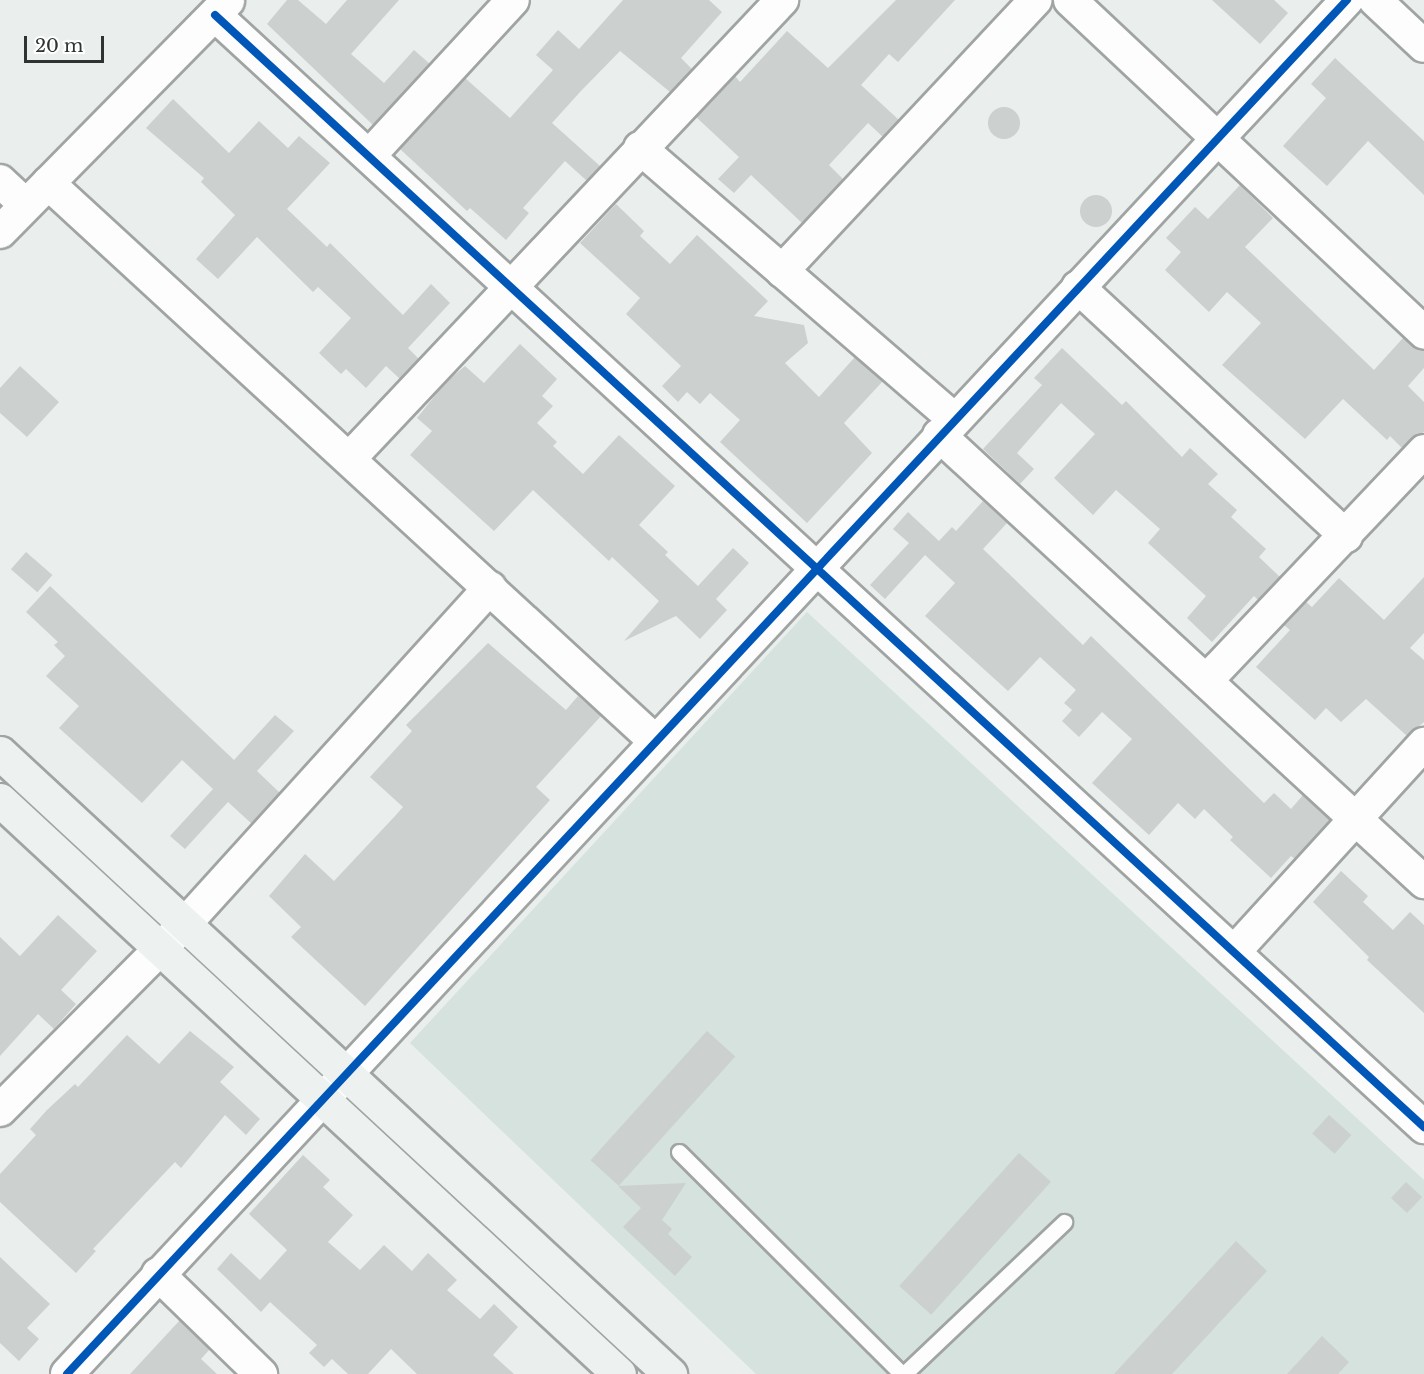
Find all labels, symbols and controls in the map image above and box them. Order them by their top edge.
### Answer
scale bar [27,24,106,62]
text: 20 m [35,35,83,57]

